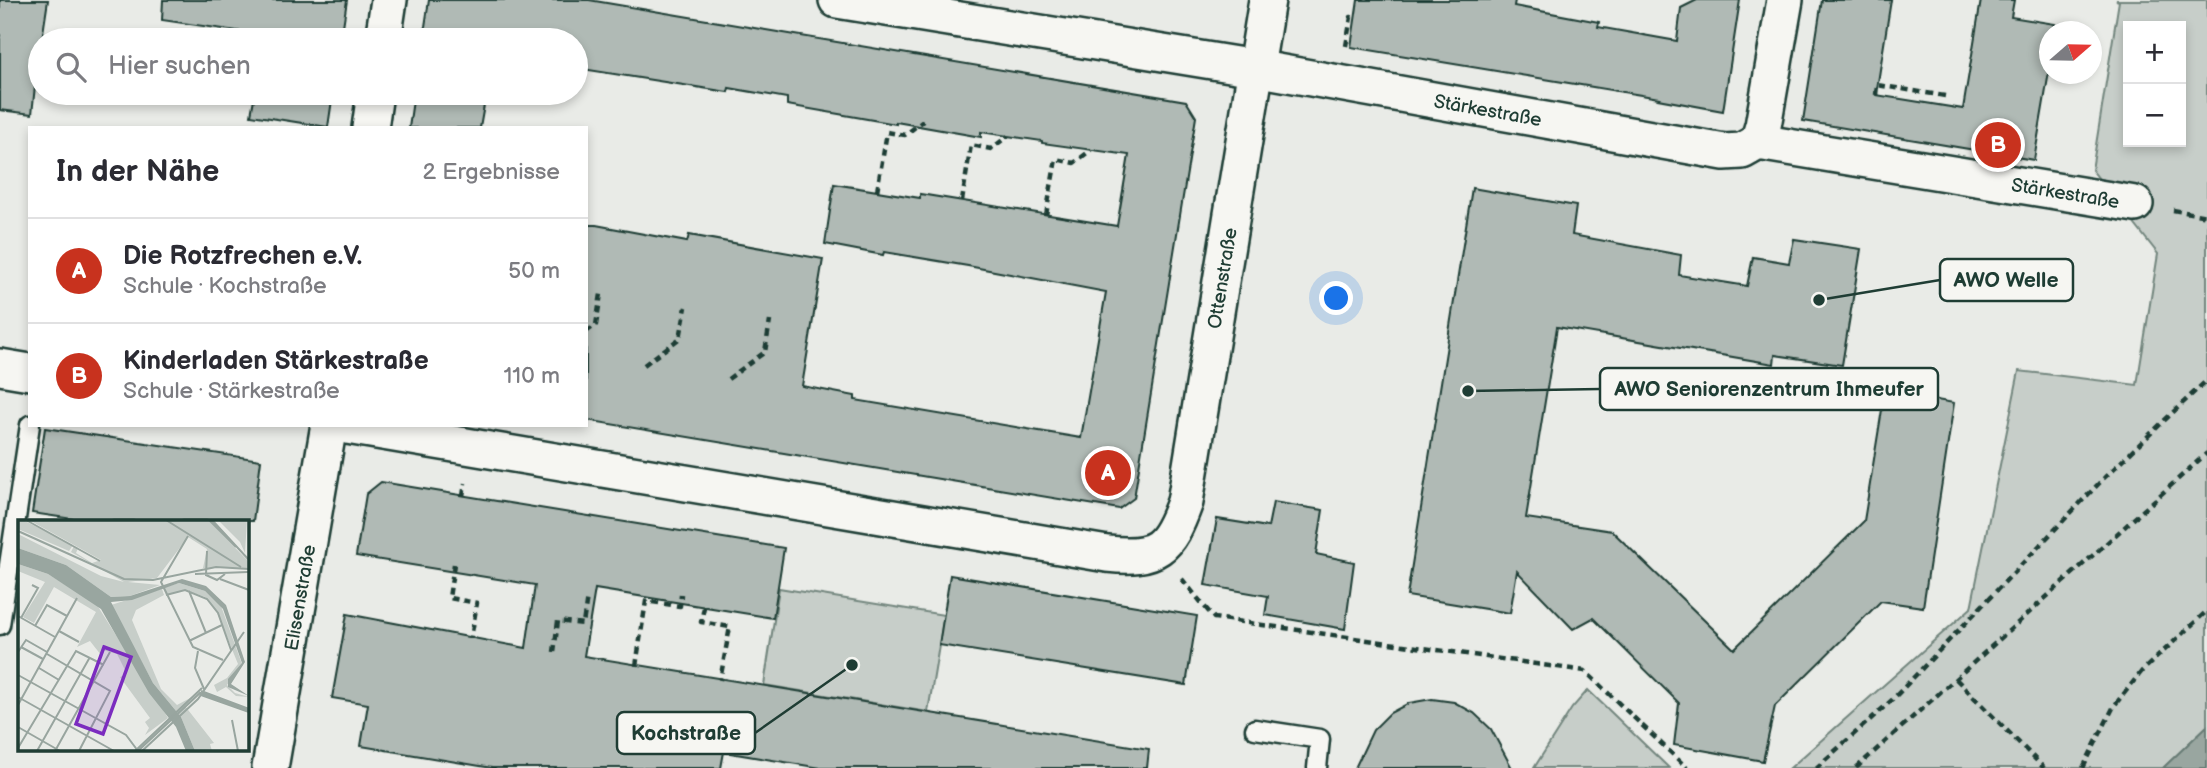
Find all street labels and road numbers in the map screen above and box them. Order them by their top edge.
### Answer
street label: Stärkestraße [1432,90,1543,132]
street label: Stärkestraße [2010,174,2121,214]
street label: Ottenstraße [1203,226,1243,330]
street label: Elisenstraße [280,543,321,652]

